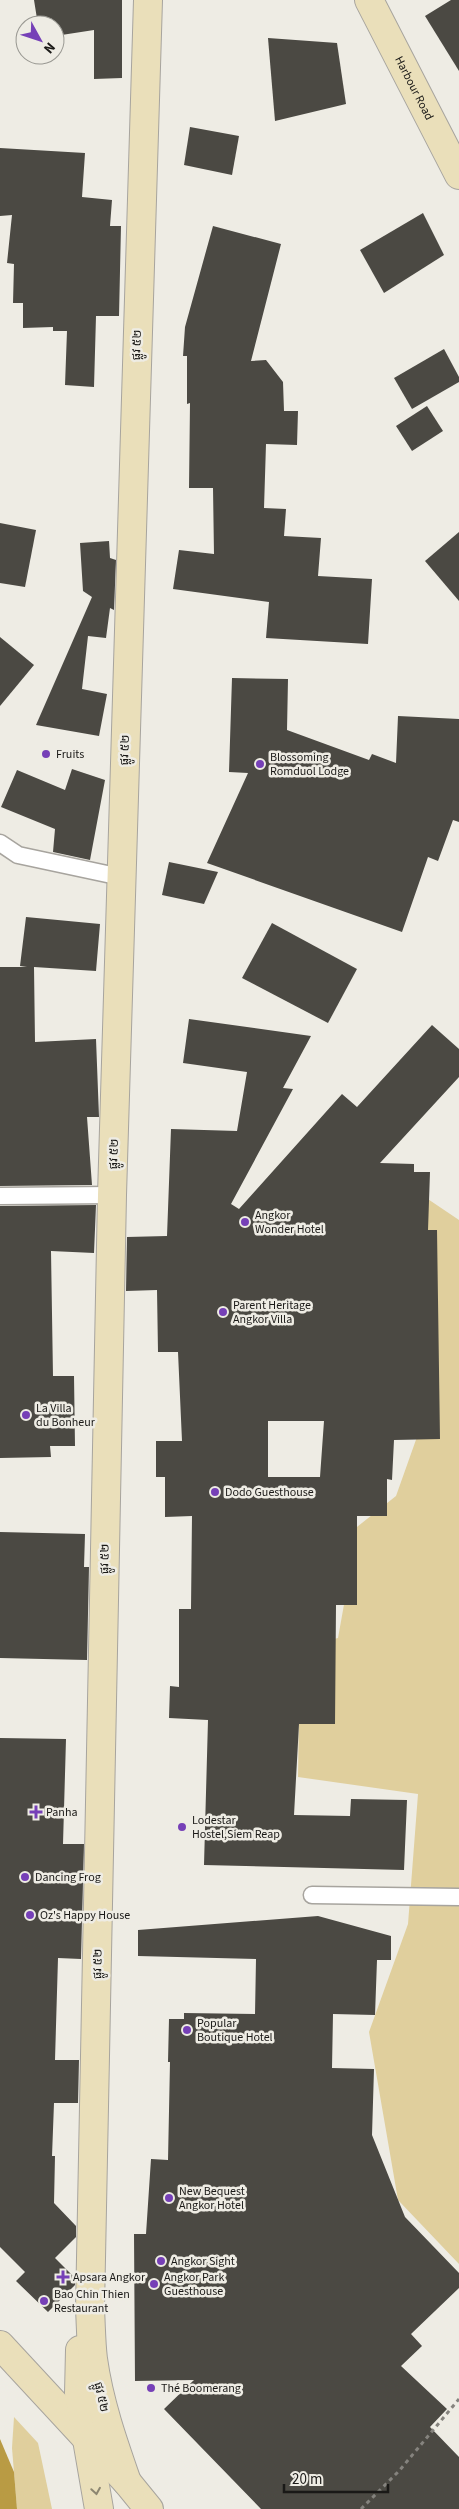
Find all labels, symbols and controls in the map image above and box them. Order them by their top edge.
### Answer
north arrow [15,15,65,65]
text: N [39,38,60,58]
street label: Harbour Road [391,53,438,123]
street label: ផ្លូវ ៥២ [128,329,148,361]
street label: ផ្លូវ ៥២ [116,734,136,766]
place label: Fruits [56,746,84,763]
marker: Fruits [40,748,52,760]
place label: Blossoming Romduol Lodge [270,749,349,780]
marker: Blossoming Romduol Lodge [254,758,266,770]
street label: ផ្លូវ ៥២ [105,1138,125,1170]
place label: Angkor Wonder Hotel [255,1207,324,1238]
marker: Angkor Wonder Hotel [239,1216,251,1228]
place label: Parent Heritage Angkor Villa [233,1297,311,1328]
marker: Parent Heritage Angkor Villa [217,1306,229,1318]
place label: La Villa du Bonheur [36,1400,96,1431]
marker: La Villa du Bonheur [20,1409,32,1421]
place label: Dodo Guesthouse [225,1484,314,1501]
marker: Dodo Guesthouse [209,1486,221,1498]
street label: ផ្លូវ ៥២ [96,1544,115,1574]
place label: Panha [46,1804,77,1821]
marker: Panha [30,1806,42,1818]
place label: Lodestar Hostel,Siem Reap [192,1812,280,1843]
marker: Lodestar Hostel,Siem Reap [176,1821,188,1833]
place label: Dancing Frog [35,1869,101,1886]
marker: Dancing Frog [19,1871,31,1883]
place label: Oz's Happy House [40,1907,130,1924]
marker: Oz's Happy House [24,1909,36,1921]
street label: ផ្លូវ ៥២ [89,1949,108,1979]
place label: Popular Boutique Hotel [197,2015,273,2046]
marker: Popular Boutique Hotel [181,2024,193,2036]
place label: New Bequest Angkor Hotel [179,2183,245,2214]
marker: New Bequest Angkor Hotel [163,2192,175,2204]
place label: Angkor Sight [171,2253,235,2270]
marker: Angkor Sight [155,2255,167,2267]
place label: Apsara Angkor [73,2269,146,2286]
place label: Angkor Park Guesthouse [164,2269,224,2300]
marker: Apsara Angkor [57,2271,69,2283]
marker: Angkor Park Guesthouse [148,2278,160,2290]
place label: Bao Chin Thien Restaurant [54,2286,130,2317]
marker: Bao Chin Thien Restaurant [38,2295,50,2307]
street label: ផ្លូវ ៥២ [88,2380,113,2414]
place label: Thé Boomerang [161,2380,241,2397]
marker: Thé Boomerang [145,2382,157,2394]
scale bar [284,2462,388,2494]
text: 20 m [292,2469,322,2490]
one-way arrow [90,2487,101,2495]

